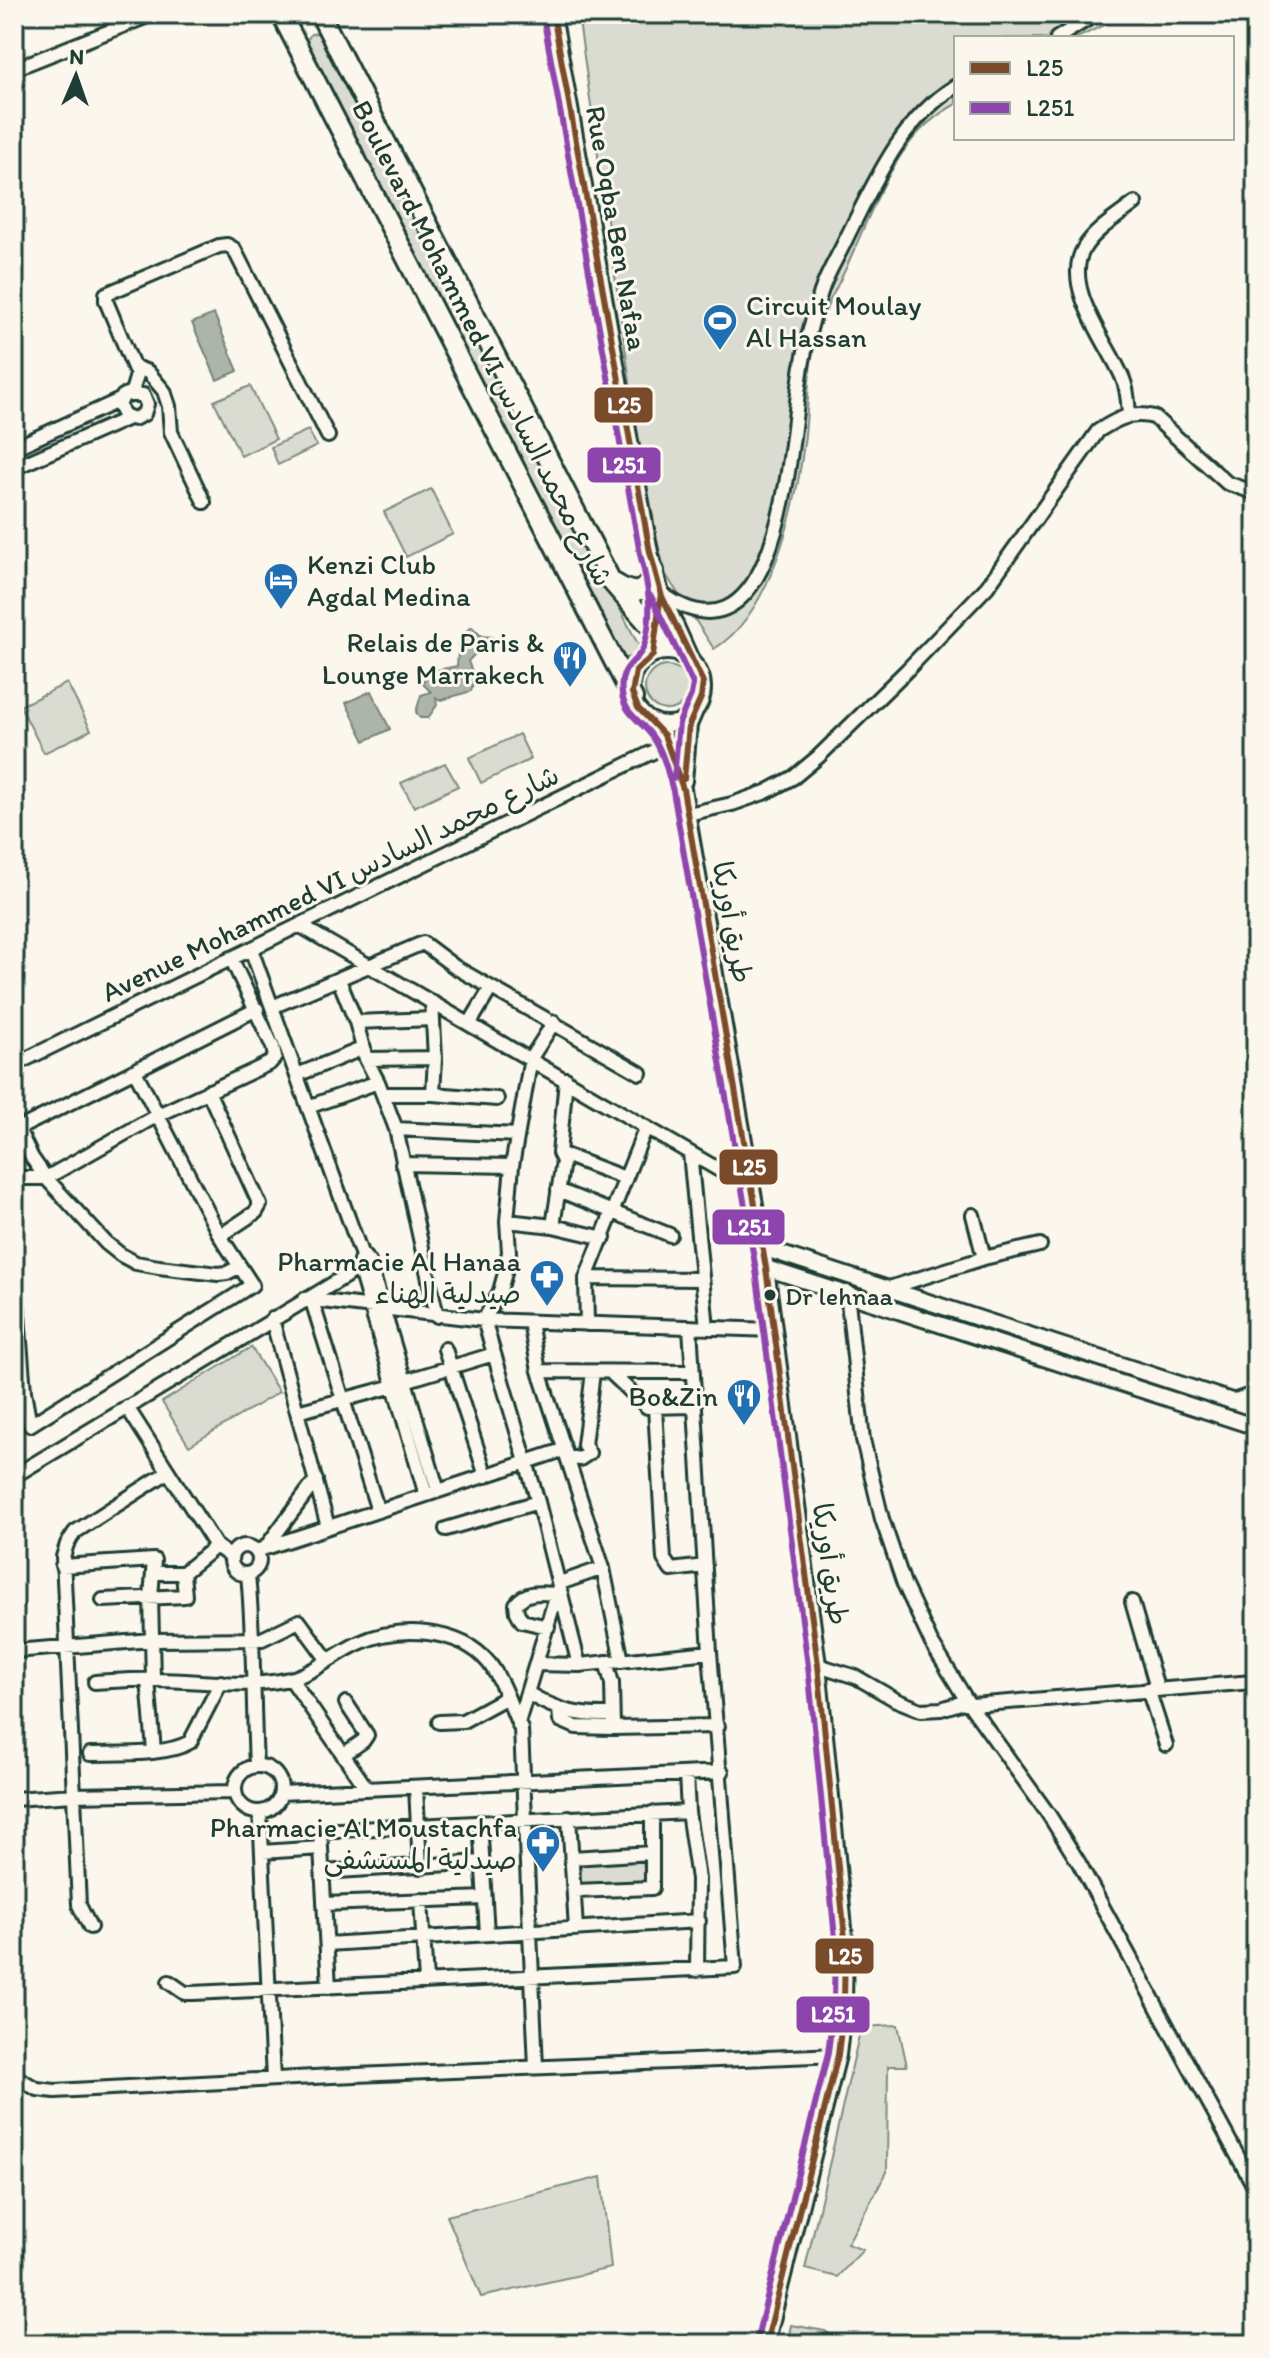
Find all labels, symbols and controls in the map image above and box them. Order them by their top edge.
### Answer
north arrow [36,36,116,116]
legend [954,36,1234,140]
text: N [69,43,85,70]
text: L25 [1026,53,1063,82]
text: L251 [1026,93,1074,122]
street label: Boulevard Mohammed VI شارع محمد السادس [342,94,621,593]
street label: Rue Oqba Ben Nafaa [579,103,655,353]
place label: Circuit Moulay Al Hassan [746,288,921,354]
sports icon: Circuit Moulay Al Hassan [701,302,739,352]
line badge: L25 [593,386,654,424]
text: L25 [607,392,642,419]
line badge: L251 [586,446,662,484]
text: L251 [602,452,647,479]
place label: Kenzi Club Agdal Medina [307,547,471,613]
hotel icon: Kenzi Club Agdal Medina [262,561,300,611]
place label: Relais de Paris & Lounge Marrakech [322,625,544,691]
restaurant icon: Relais de Paris & Lounge Marrakech [551,639,589,689]
street label: Avenue Mohammed VI شارع محمد السادس [96,757,566,1012]
street label: طريق أوريكا [706,858,760,986]
line badge: L25 [718,1148,779,1186]
text: L25 [732,1154,767,1181]
line badge: L251 [711,1208,786,1246]
text: L251 [727,1214,772,1241]
place label: Pharmacie Al Hanaa صيدلية الهناء [277,1244,521,1310]
pharmacy icon: Pharmacie Al Hanaa صيدلية الهناء [528,1258,566,1308]
place label: Dr lehnaa [785,1280,893,1312]
marker: Dr lehnaa [762,1287,778,1303]
restaurant icon: Bo&Zin [725,1377,763,1427]
place label: Bo&Zin [629,1379,718,1413]
street label: طريق أوريكا [806,1500,856,1628]
place label: Pharmacie Al Moustachfa صيدلية المستشفى [210,1810,517,1877]
pharmacy icon: Pharmacie Al Moustachfa صيدلية المستشفى [524,1824,562,1874]
line badge: L25 [814,1937,875,1975]
text: L25 [828,1943,863,1970]
line badge: L251 [795,1995,871,2034]
text: L251 [811,2001,856,2028]

